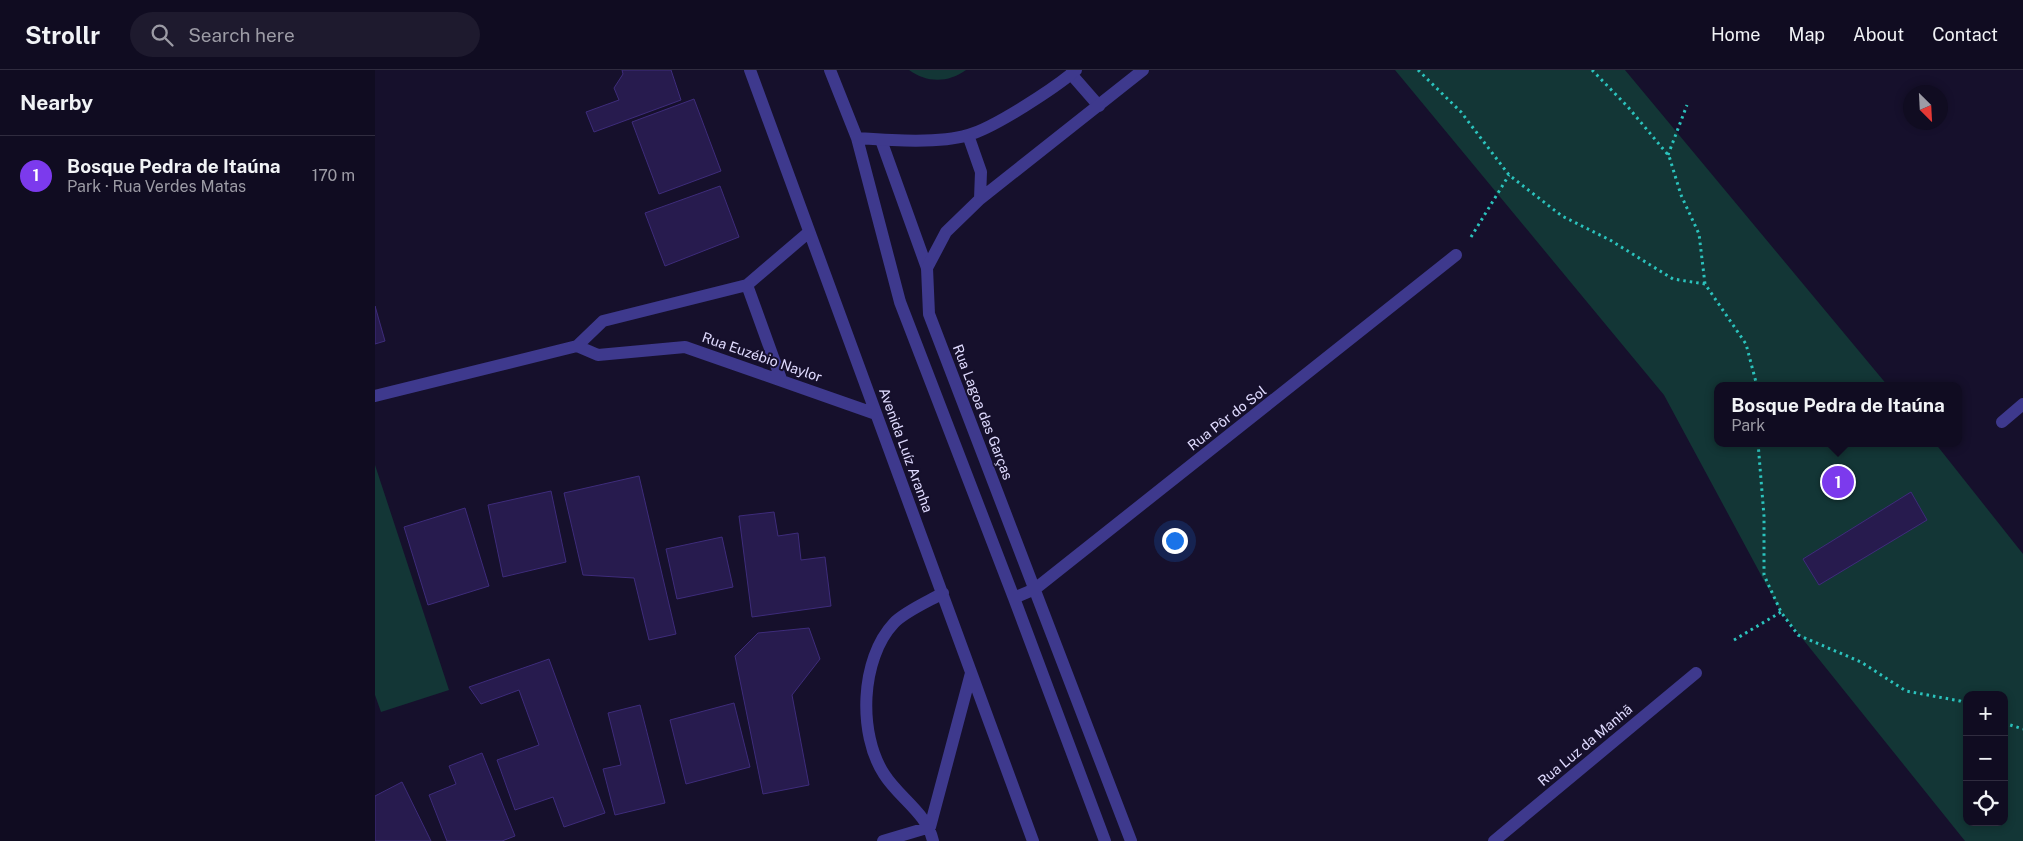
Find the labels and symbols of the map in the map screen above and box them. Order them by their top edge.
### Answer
north arrow [1903,85,1948,130]
street label: Rua Euzébio Naylor [700,329,824,385]
street label: Rua Lagoa das Garças [950,342,1016,482]
street label: Rua Pôr do Sol [1185,382,1269,454]
street label: Avenida Luíz Aranha [876,385,936,515]
pin: 1 [1822,463,1854,501]
your location [1162,528,1188,554]
street label: Rua Luz da Manhã [1535,701,1635,789]

